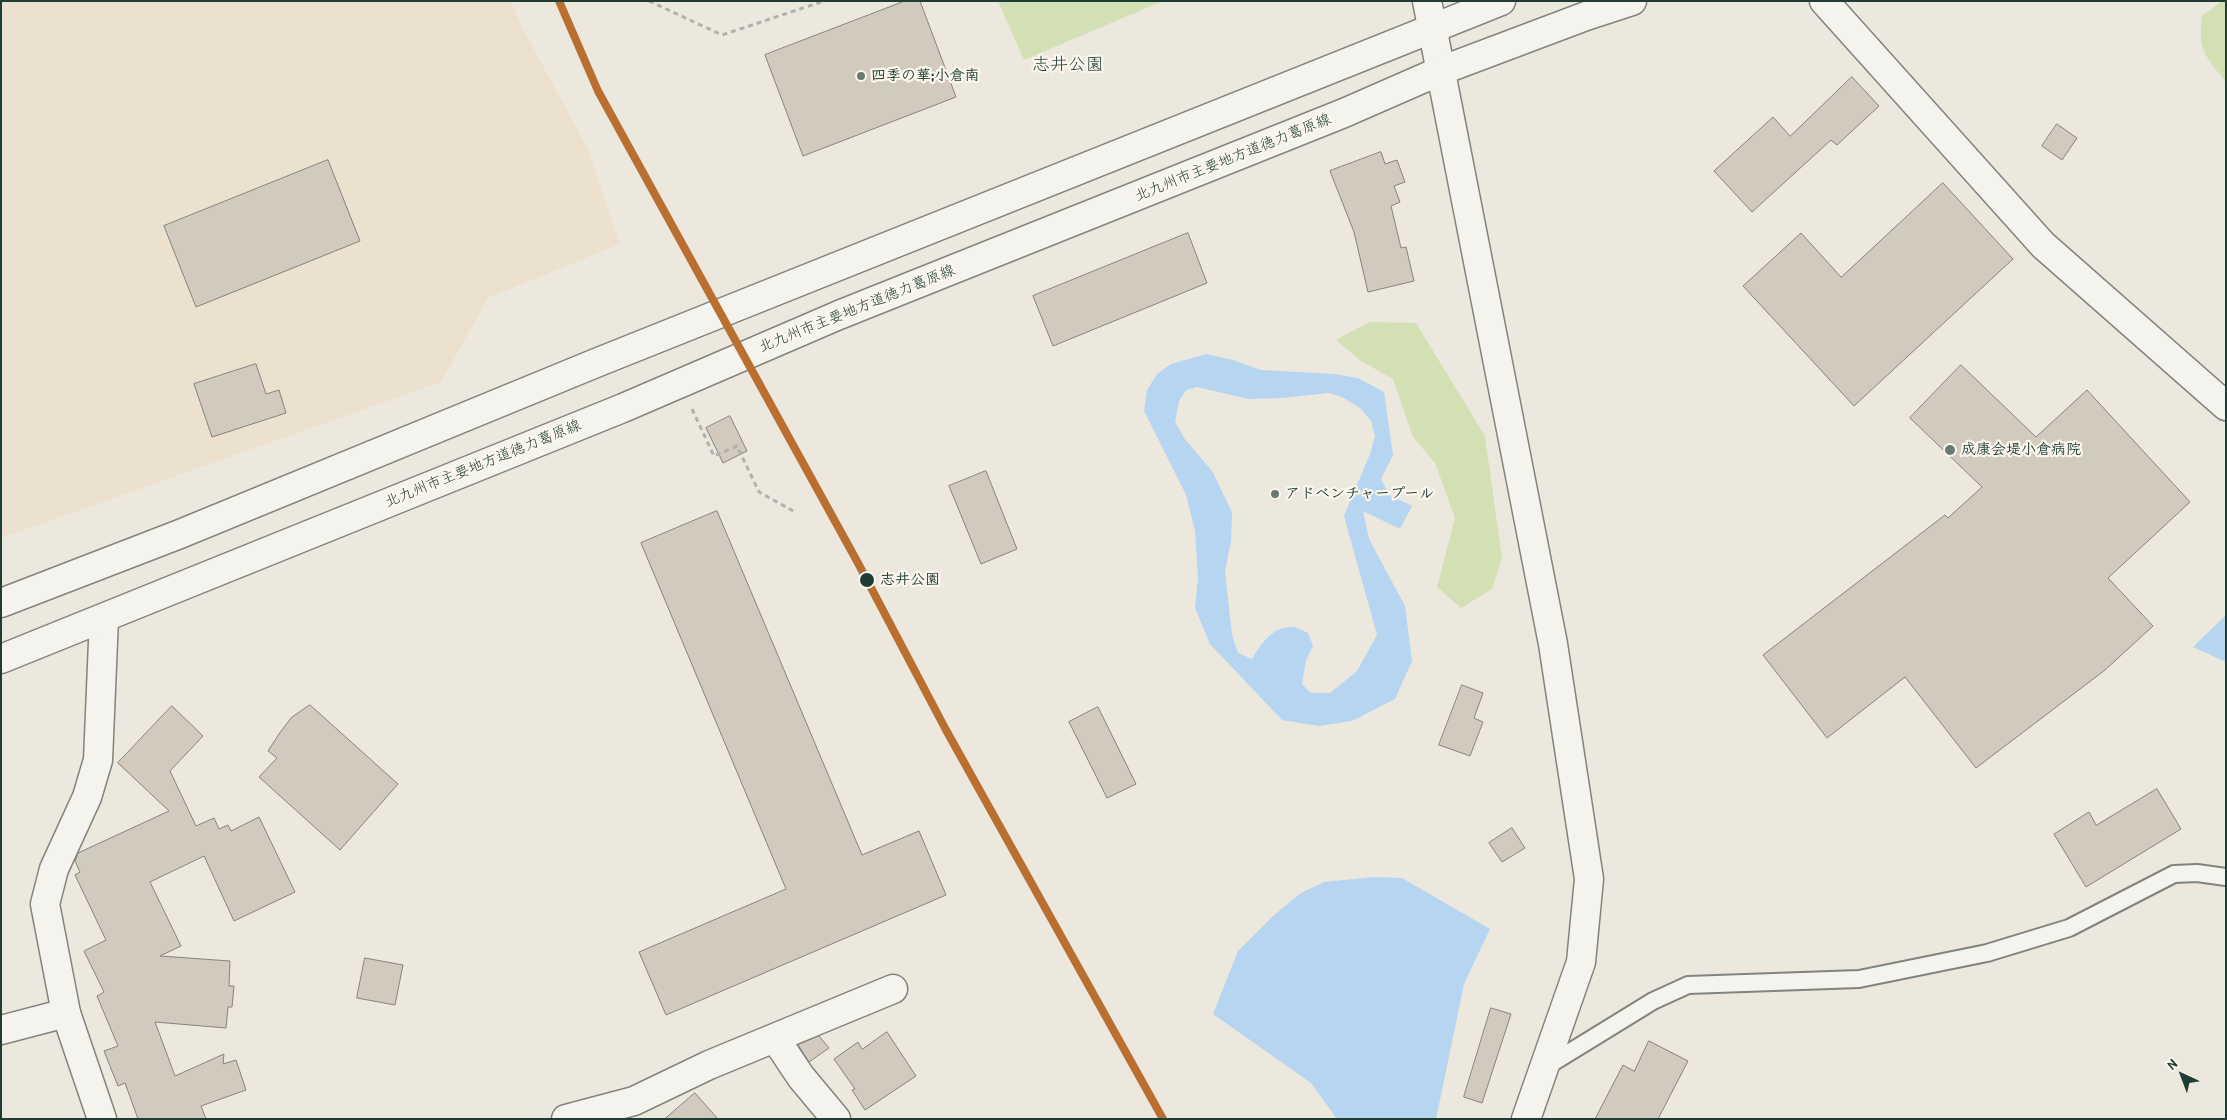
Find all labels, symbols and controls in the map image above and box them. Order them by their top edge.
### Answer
district label: 志井公園 [1032,54,1104,76]
place label: 四季の華;小倉南 [871,67,979,85]
marker: 四季の華;小倉南 [855,70,867,82]
street label: 北九州市主要地方道徳力葛原線 [1132,110,1334,206]
street label: 北九州市主要地方道徳力葛原線 [756,261,958,357]
street label: 北九州市主要地方道徳力葛原線 [382,416,584,512]
place label: 成康会堤小倉病院 [1961,441,2081,459]
marker: 成康会堤小倉病院 [1943,443,1957,457]
place label: アドベンチャープール [1285,485,1434,503]
marker: アドベンチャープール [1269,488,1281,500]
marker: 志井公園 [858,571,876,589]
place label: 志井公園 [880,571,940,589]
north arrow [2157,1050,2207,1100]
text: N [2162,1054,2181,1073]

